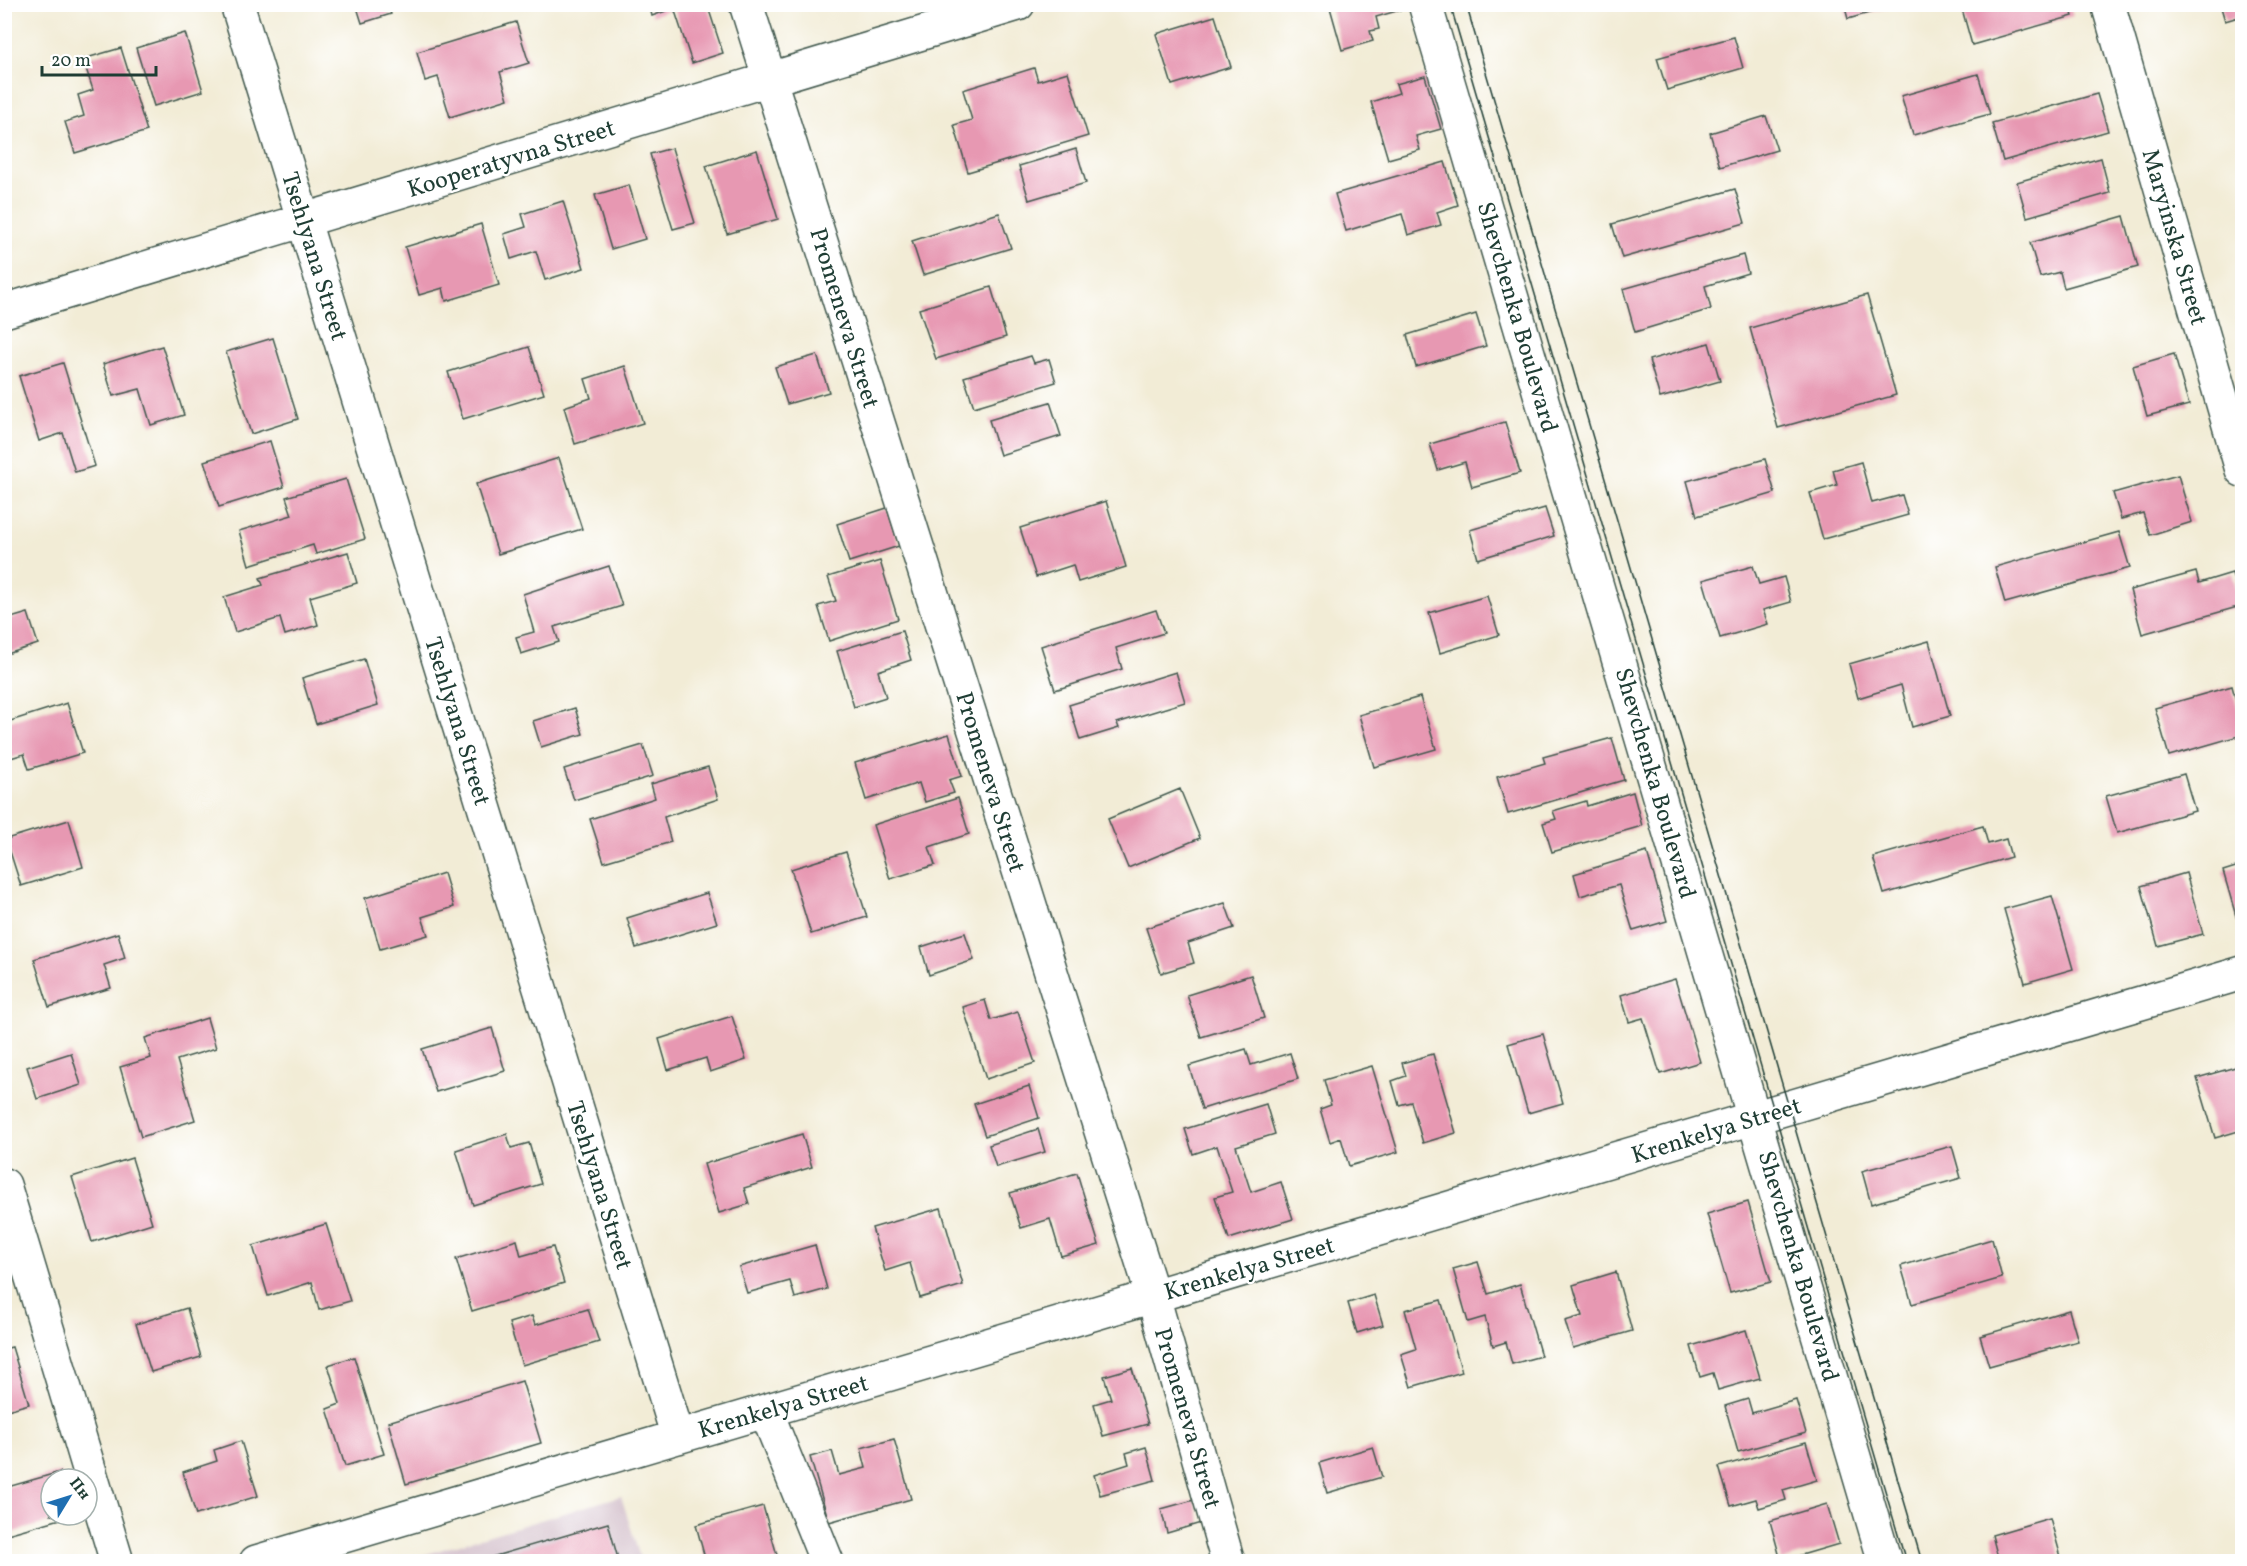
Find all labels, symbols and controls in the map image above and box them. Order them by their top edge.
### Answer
scale bar [42,39,156,77]
text: 20 m [51,49,91,74]
street label: Kooperatyvna Street [403,112,620,208]
street label: Maryinska Street [2132,145,2214,330]
street label: Tsehlyana Street [271,168,355,345]
street label: Shevchenka Boulevard [1467,198,1565,437]
street label: Promeneva Street [799,224,887,413]
street label: Tsehlyana Street [414,633,498,810]
street label: Shevchenka Boulevard [1605,664,1703,903]
street label: Promeneva Street [945,688,1033,877]
street label: Krenkelya Street [1627,1090,1806,1174]
street label: Tsehlyana Street [556,1097,640,1274]
street label: Shevchenka Boulevard [1748,1147,1846,1386]
street label: Krenkelya Street [1160,1229,1339,1311]
street label: Promeneva Street [1144,1324,1228,1513]
street label: Krenkelya Street [694,1367,873,1449]
north arrow [39,1467,99,1527]
text: Пн [64,1473,95,1505]

